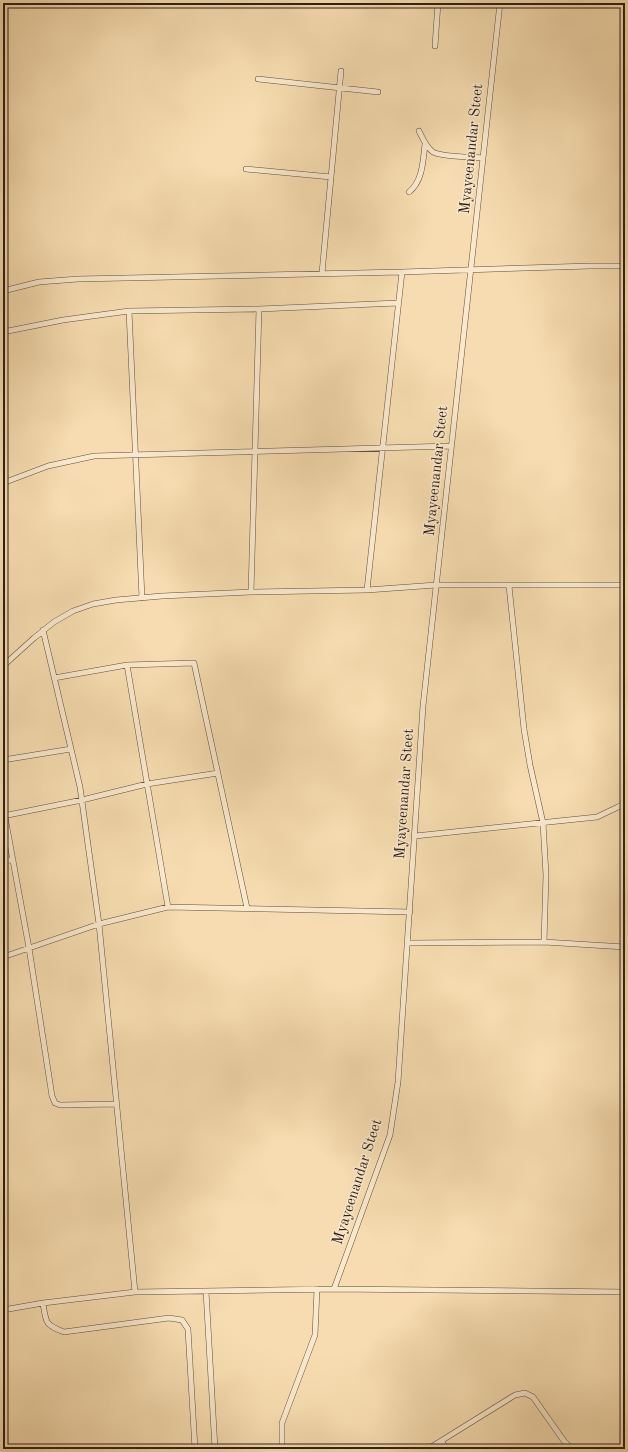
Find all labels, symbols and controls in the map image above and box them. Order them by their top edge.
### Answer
street label: Myayeenandar Steet [458,83,486,215]
street label: Myayeenandar Steet [423,405,451,537]
street label: Myayeenandar Steet [393,728,417,860]
street label: Myayeenandar Steet [331,1117,385,1247]

